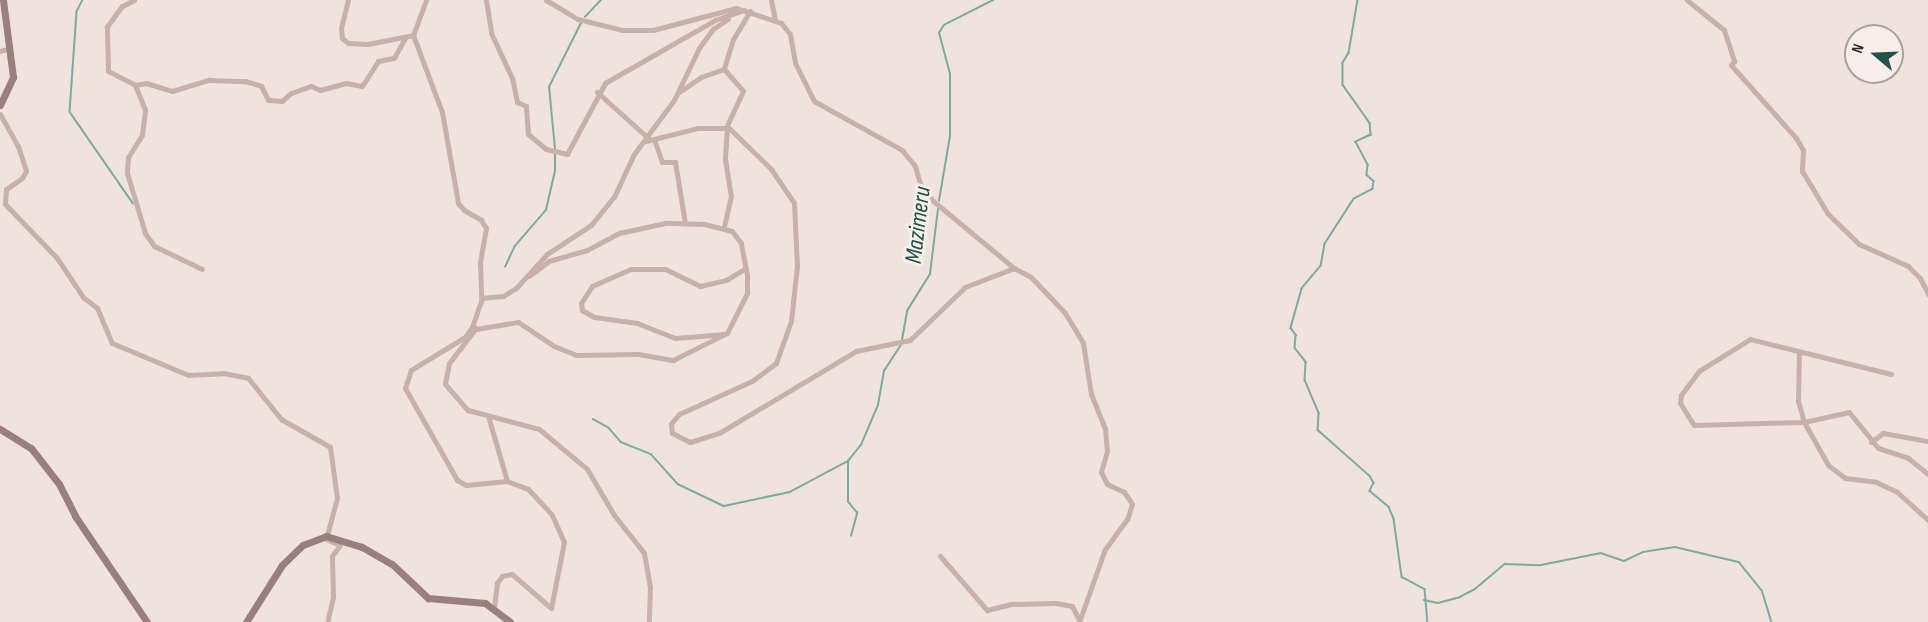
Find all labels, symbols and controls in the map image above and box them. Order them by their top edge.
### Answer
north arrow [1844,24,1904,84]
text: N [1848,42,1869,56]
water label: Mazimeru [899,185,937,265]

